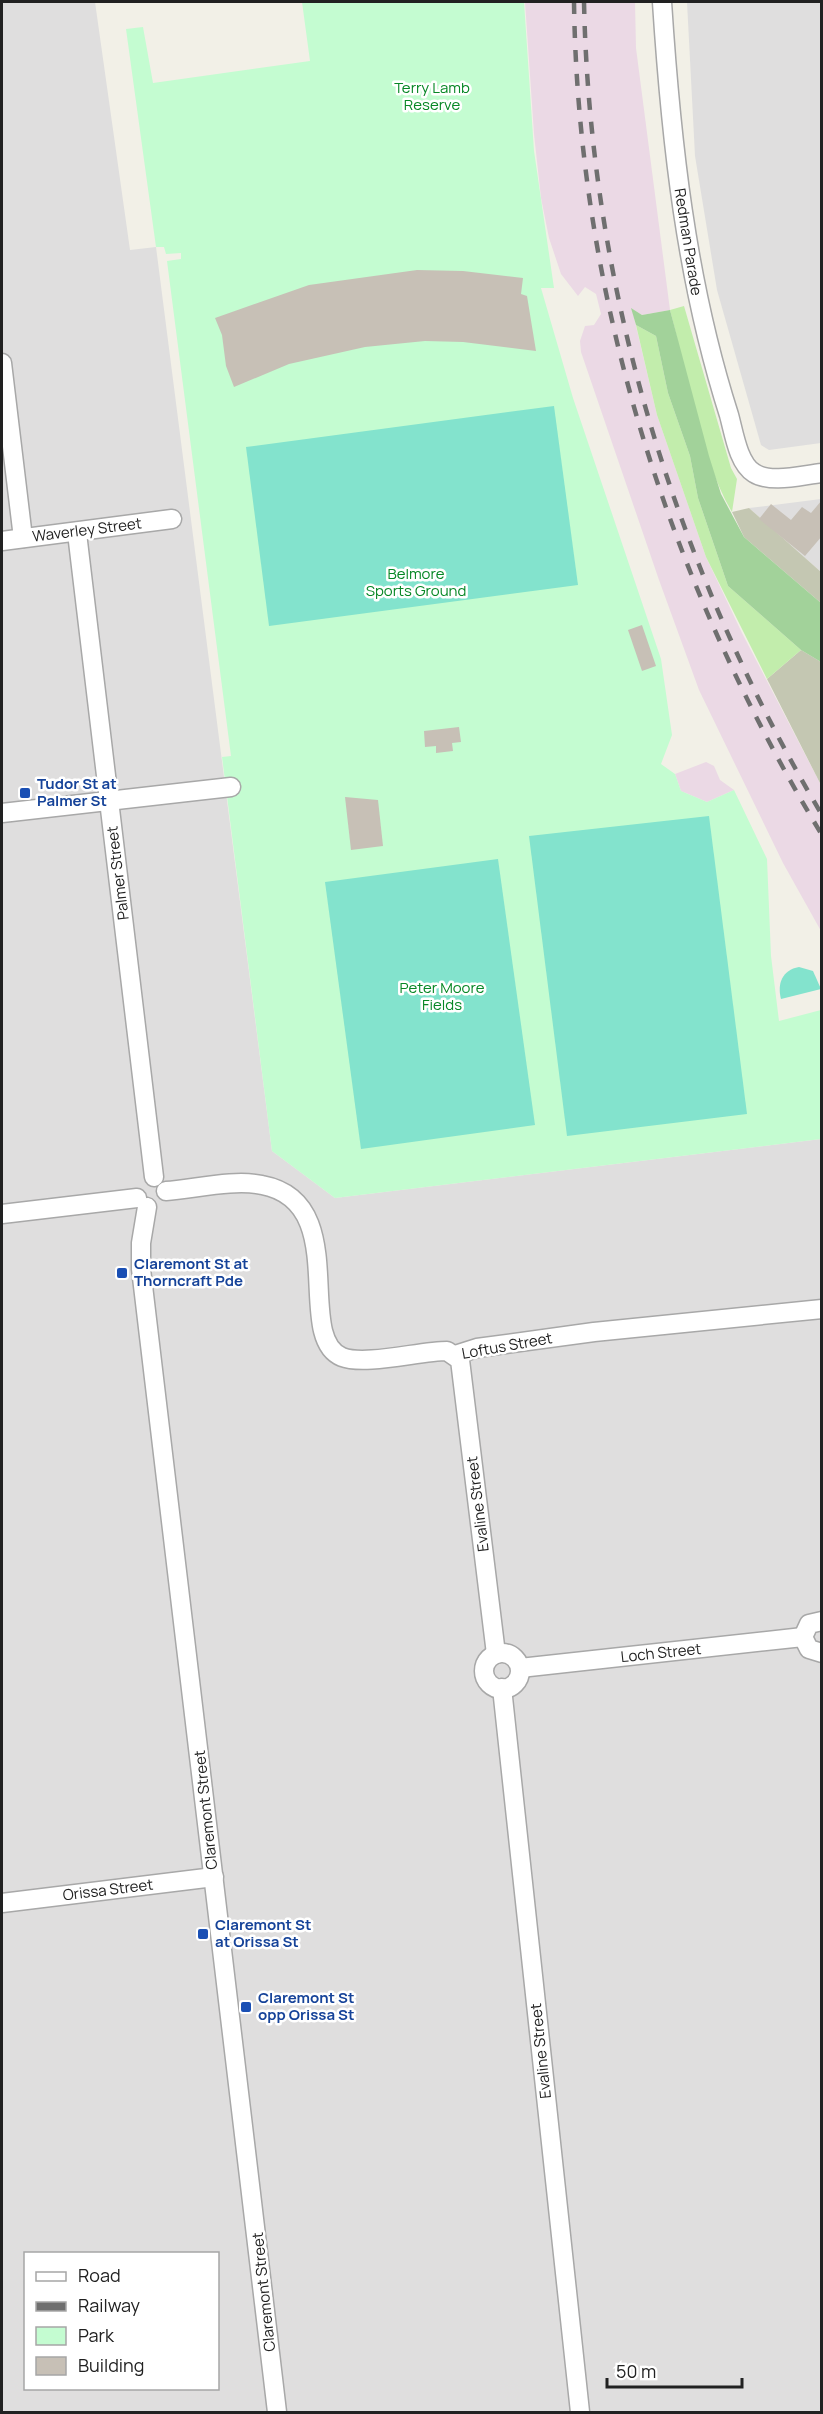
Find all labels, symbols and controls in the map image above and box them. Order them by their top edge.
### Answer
park label: Terry Lamb Reserve [394,77,470,115]
street label: Redman Parade [670,187,707,297]
street label: Waverley Street [31,512,143,547]
park label: Belmore Sports Ground [366,563,466,601]
place label: Tudor St at Palmer St [37,773,117,811]
marker: Tudor St at Palmer St [18,786,32,800]
street label: Palmer Street [101,825,134,921]
park label: Peter Moore Fields [399,977,485,1015]
place label: Claremont St at Thorncraft Pde [134,1253,249,1291]
marker: Claremont St at Thorncraft Pde [115,1266,129,1280]
street label: Loftus Street [460,1327,554,1364]
street label: Evaline Street [461,1455,494,1553]
street label: Loch Street [620,1638,702,1667]
street label: Claremont Street [189,1749,222,1871]
street label: Orissa Street [62,1874,154,1905]
place label: Claremont St at Orissa St [215,1914,311,1952]
marker: Claremont St at Orissa St [196,1927,210,1941]
place label: Claremont St opp Orissa St [258,1987,354,2025]
marker: Claremont St opp Orissa St [239,2000,253,2014]
street label: Evaline Street [525,2002,556,2100]
street label: Claremont Street [247,2231,280,2353]
legend [24,2252,219,2390]
text: Road [78,2263,121,2287]
text: Railway [78,2293,140,2317]
text: Park [78,2323,115,2347]
scale bar [607,2351,742,2389]
text: Building [78,2353,144,2377]
text: 50 m [616,2359,656,2383]

